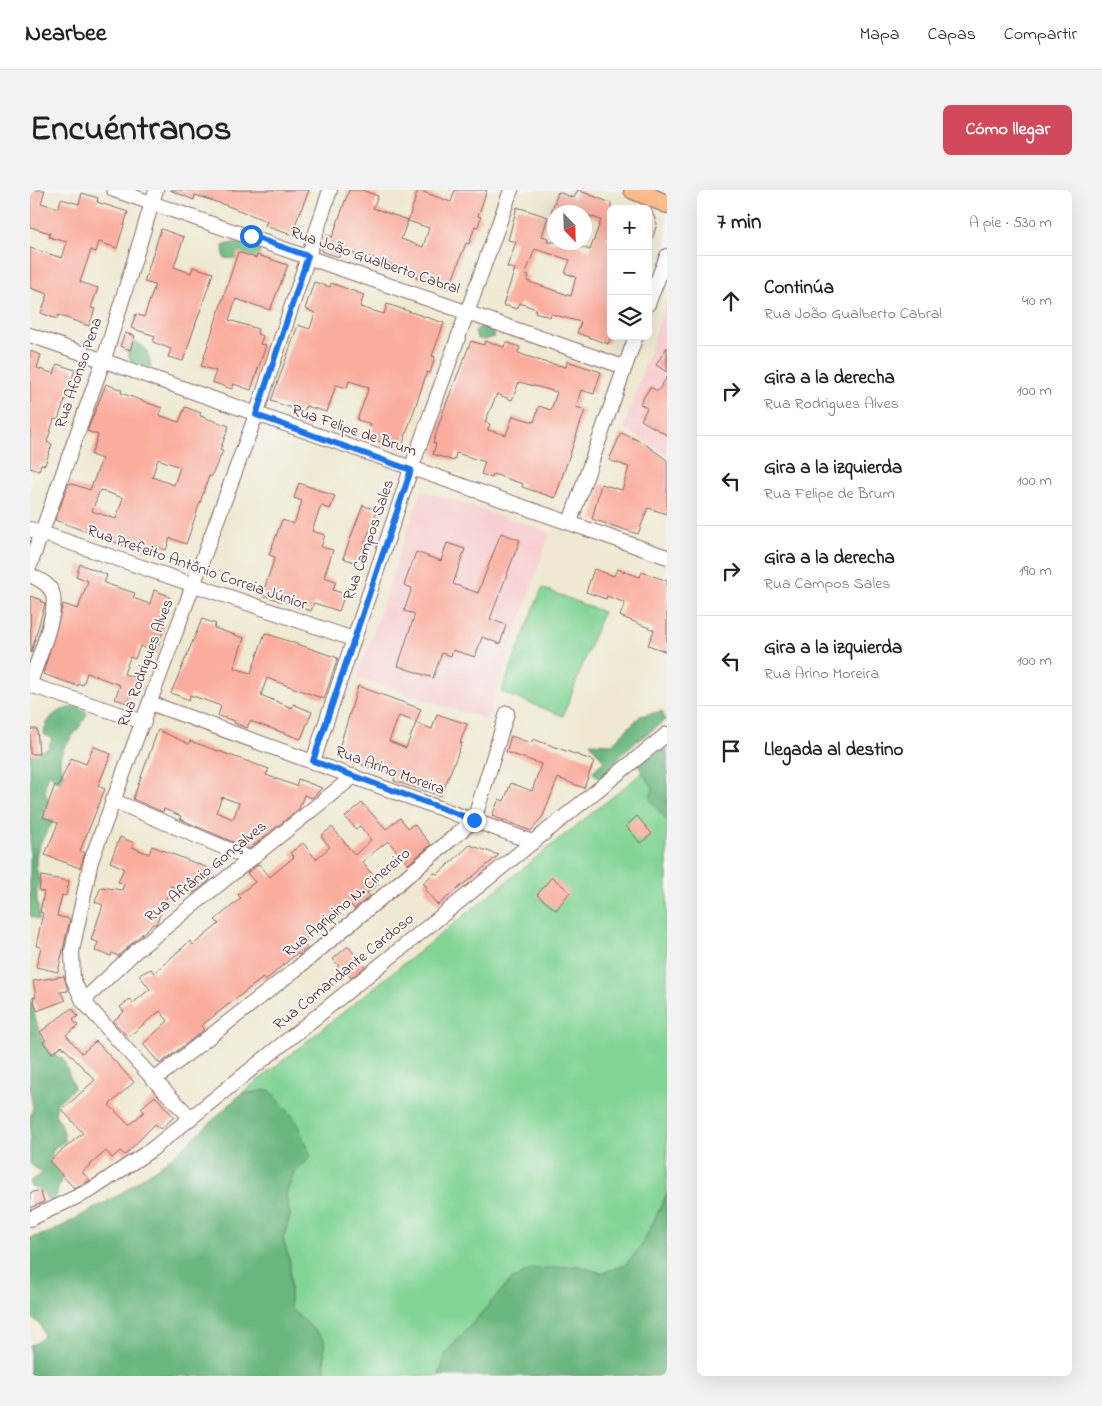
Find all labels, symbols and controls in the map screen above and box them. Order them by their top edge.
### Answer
text: Nearbee [25,17,107,52]
text: Mapa [859,22,900,48]
text: Capas [928,22,976,48]
text: Compartir [1004,22,1077,48]
text: Encuéntranos [30,105,232,156]
button: Cómo llegar [943,105,1072,155]
north arrow [547,205,592,250]
map controls [607,205,652,340]
button: + [607,205,652,250]
text: 7 min [717,208,761,238]
text: A pie · 530 m [969,211,1052,235]
street label: Rua João Gualberto Cabral [287,221,463,301]
route start [240,225,263,248]
button: − [607,250,652,295]
text: Continúa [764,275,834,302]
icon: ahead [717,287,745,315]
text: 40 m [1022,289,1052,313]
button: layers [607,295,652,340]
text: Rua João Gualberto Cabral [764,302,942,326]
street label: Rua Afonso Pena [49,314,109,432]
text: Gira a la derecha [764,365,895,392]
icon: right [717,377,745,405]
text: 100 m [1017,379,1052,403]
text: Rua Rodrigues Alves [764,392,899,416]
street label: Rua Felipe de Brum [288,398,420,464]
text: Gira a la izquierda [764,455,902,482]
icon: left [717,467,745,495]
text: 100 m [1017,469,1052,493]
street label: Rua Campos Sales [337,476,401,604]
text: Rua Felipe de Brum [764,482,895,506]
street label: Rua Prefeito Antônio Correia Júnior [84,519,310,617]
text: Gira a la derecha [764,545,895,572]
icon: right [717,557,745,585]
text: 190 m [1019,559,1052,583]
text: Rua Campos Sales [764,572,891,596]
street label: Rua Rodrigues Alves [112,596,180,730]
text: Gira a la izquierda [764,635,902,662]
icon: left [717,647,745,675]
text: 100 m [1017,649,1052,673]
text: Rua Arino Moreira [764,662,879,686]
icon: arrive [717,737,745,765]
text: Llegada al destino [764,737,903,764]
street label: Rua Arino Moreira [332,740,448,802]
route end [463,809,486,832]
street label: Rua Afrânio Gonçalves [140,815,272,929]
street label: Rua Agripino N. Cinereiro [278,842,416,964]
street label: Rua Comandante Cardoso [268,908,420,1036]

